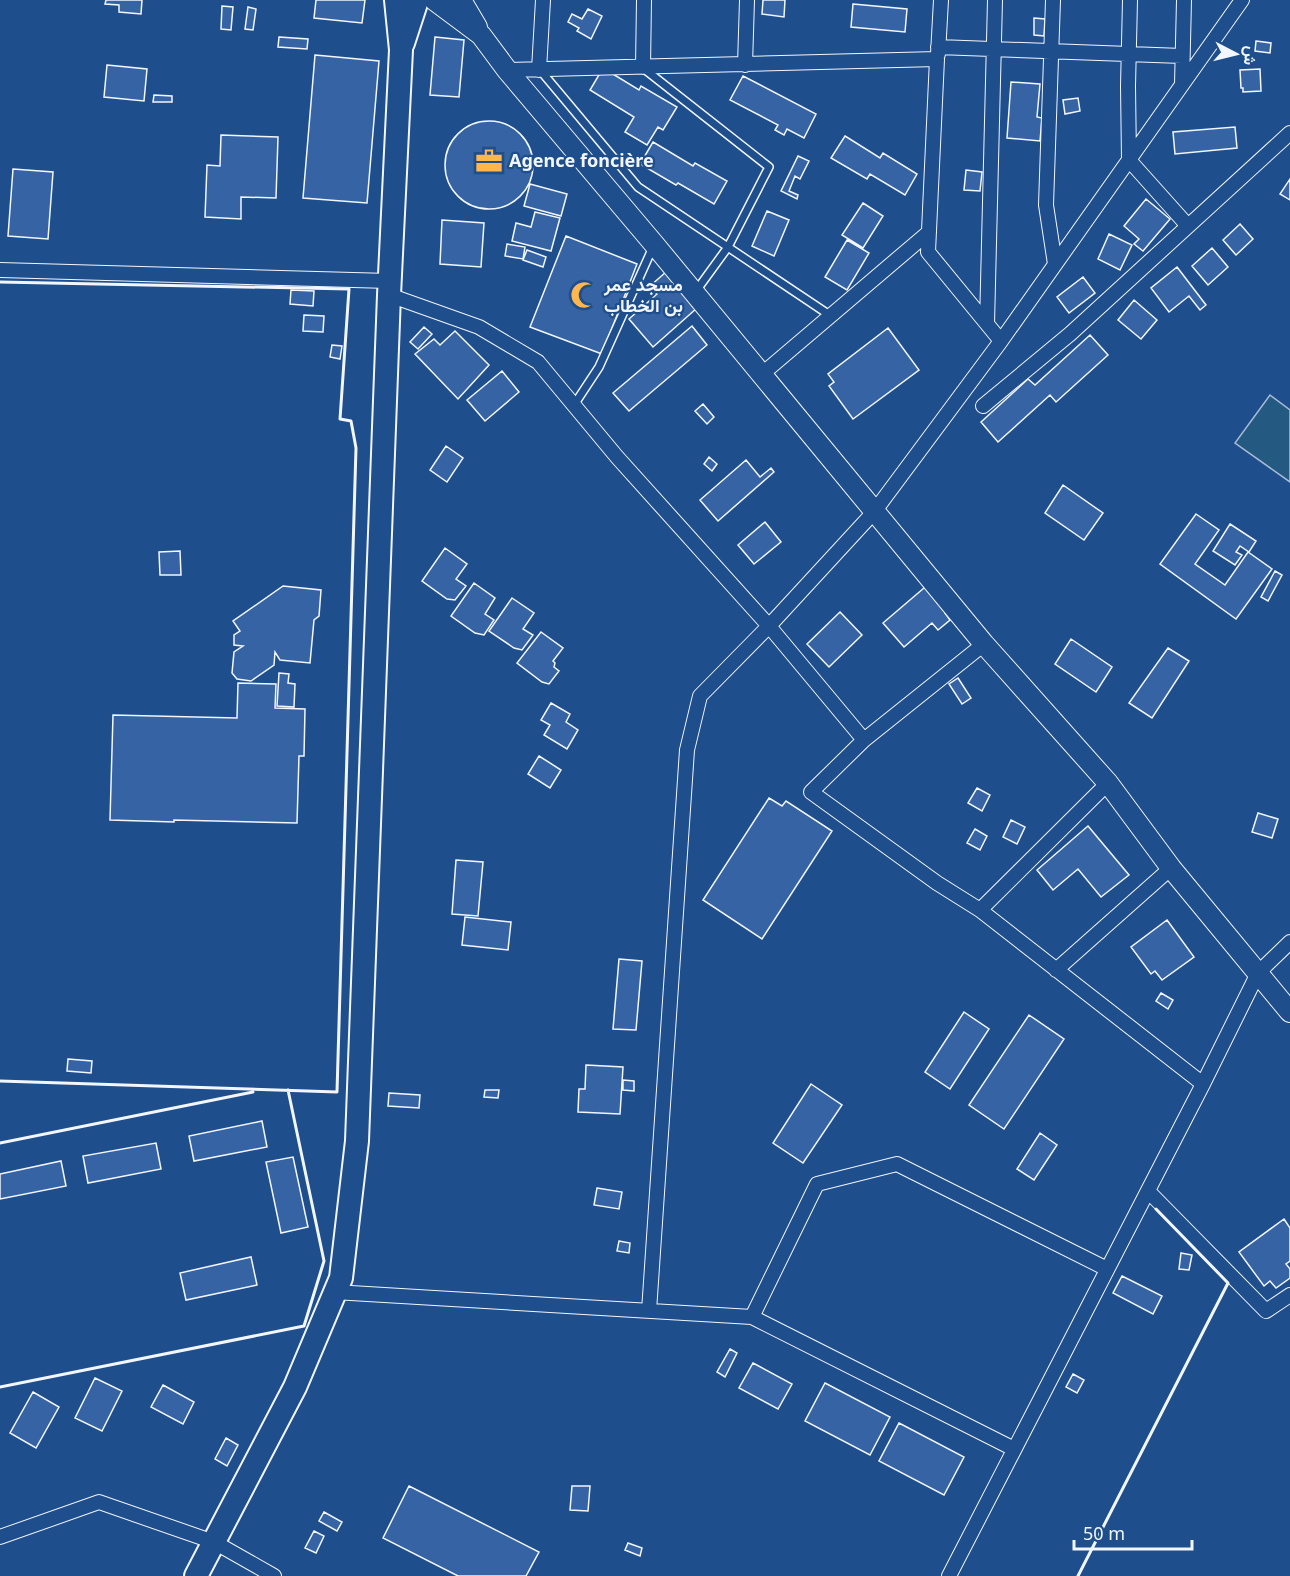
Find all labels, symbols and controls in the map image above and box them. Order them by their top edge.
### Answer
north arrow [1206,24,1266,84]
text: ش [1239,45,1263,67]
office icon: Agence foncière [474,146,504,176]
place label: Agence foncière [509,148,654,172]
place label: مسجد عمر بن الخطاب [603,272,683,317]
mosque icon: مسجد عمر بن الخطاب [569,280,599,310]
scale bar [1074,1513,1192,1551]
text: 50 m [1083,1521,1125,1545]

